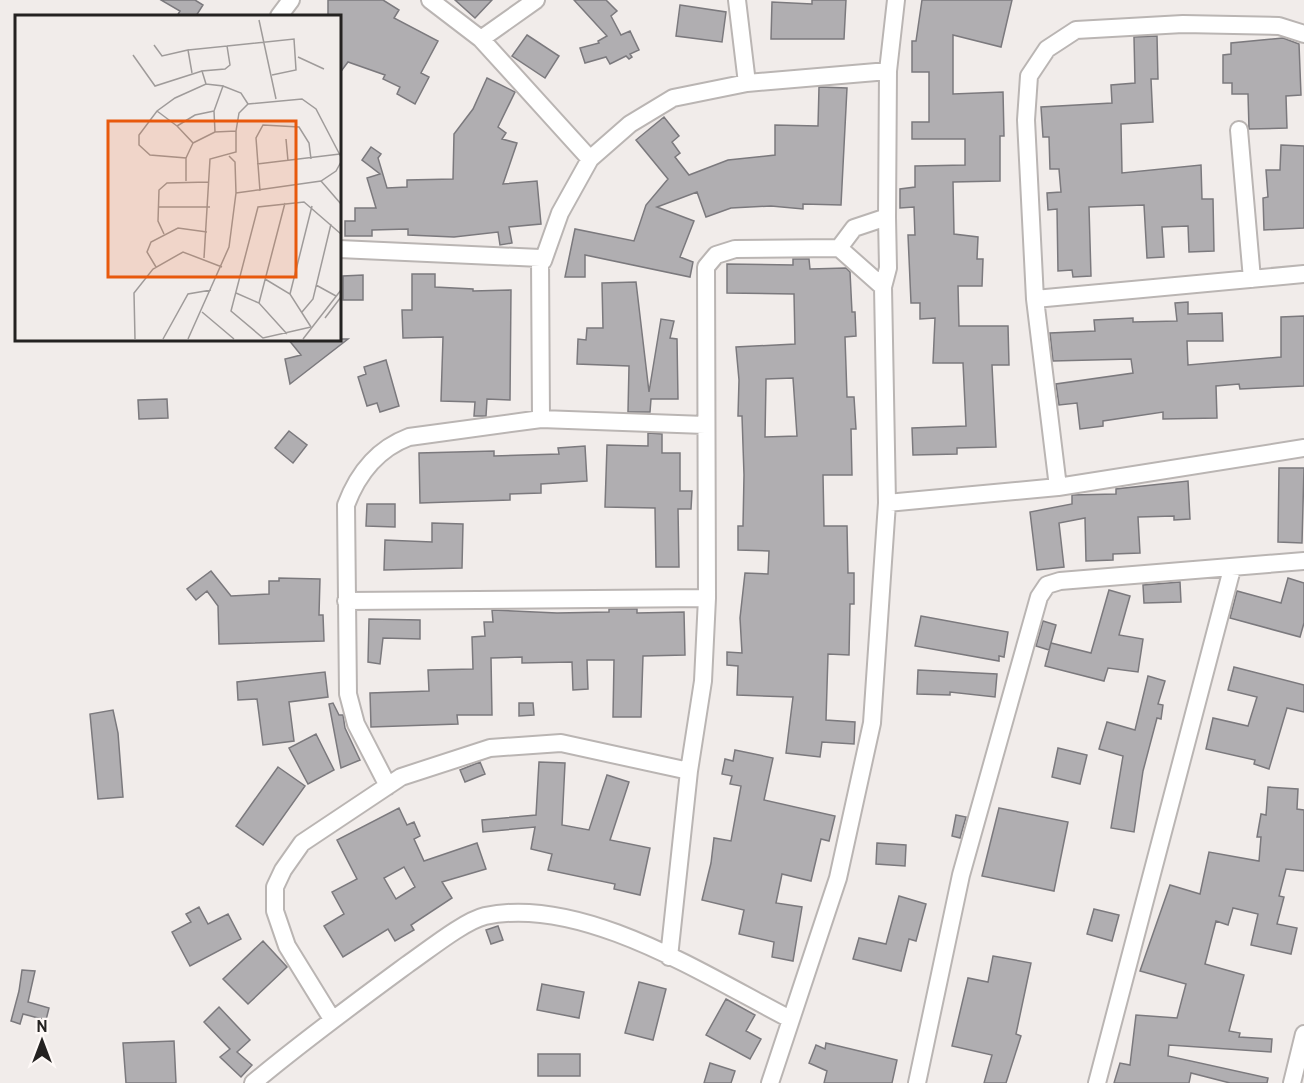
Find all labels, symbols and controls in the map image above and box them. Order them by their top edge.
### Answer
inset map [15,15,340,340]
north arrow [12,1011,72,1071]
text: N [36,1018,48,1038]

